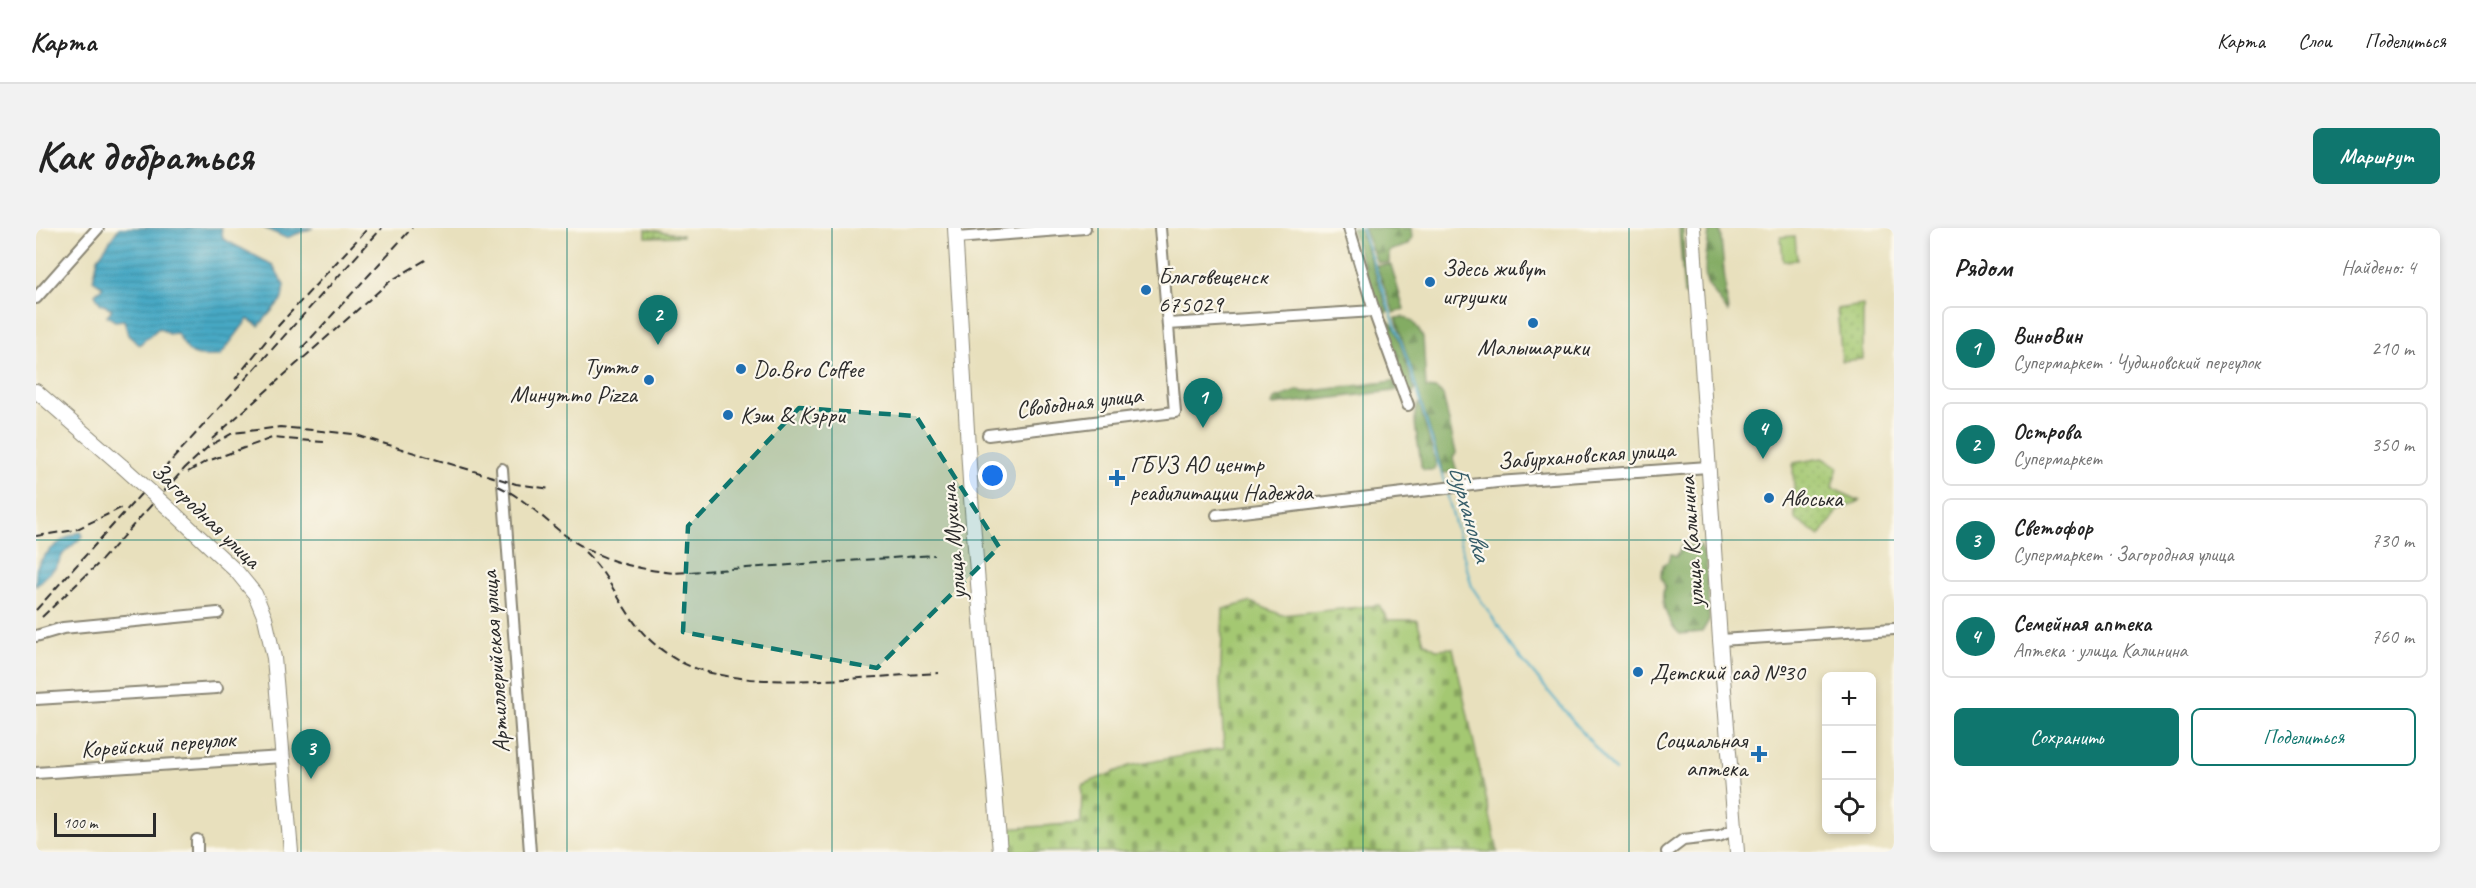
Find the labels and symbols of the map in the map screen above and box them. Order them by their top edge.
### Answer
place label: Здесь живут игрушки [1442,253,1546,311]
place label: Благовещенск 675029 [1158,261,1269,319]
marker: Здесь живут игрушки [1423,275,1437,289]
marker: Благовещенск 675029 [1139,283,1153,297]
pin: 2 [638,296,678,345]
marker: Малышарики [1526,316,1540,330]
place label: Малышарики [1477,332,1591,362]
place label: Тутто Минутто Pizza [510,351,640,409]
place label: Do.Bro Coffee [753,354,866,384]
marker: Do.Bro Coffee [734,362,748,376]
marker: Тутто Минутто Pizza [642,373,656,387]
pin: 1 [1184,378,1222,428]
street label: Свободная улица [1014,379,1145,425]
place label: Кэш & Кэрри [740,400,847,430]
marker: Кэш & Кэрри [721,408,735,422]
pin: 4 [1744,410,1782,459]
street label: Забурхановская улица [1496,434,1678,476]
place label: ГБУЗ АО центр реабилитации Надежда [1130,449,1314,507]
street label: Загородная улица [145,455,268,576]
your location [978,461,1007,490]
water label: Бурхановка [1440,461,1500,568]
marker: ГБУЗ АО центр реабилитации Надежда [1108,469,1126,487]
street label: улица Калинина [1671,474,1711,610]
street label: улица Мухина [933,481,973,603]
place label: Авоська [1781,483,1844,513]
marker: Авоська [1762,491,1776,505]
street label: Артиллерийская улица [474,569,516,754]
place label: Детский сад №30 [1650,657,1807,687]
marker: Детский сад №30 [1631,665,1645,679]
street label: Корейский переулок [80,723,238,764]
place label: Социальная аптека [1655,725,1749,783]
pin: 3 [292,730,330,779]
marker: Социальная аптека [1752,747,1766,761]
scale bar [54,810,156,838]

